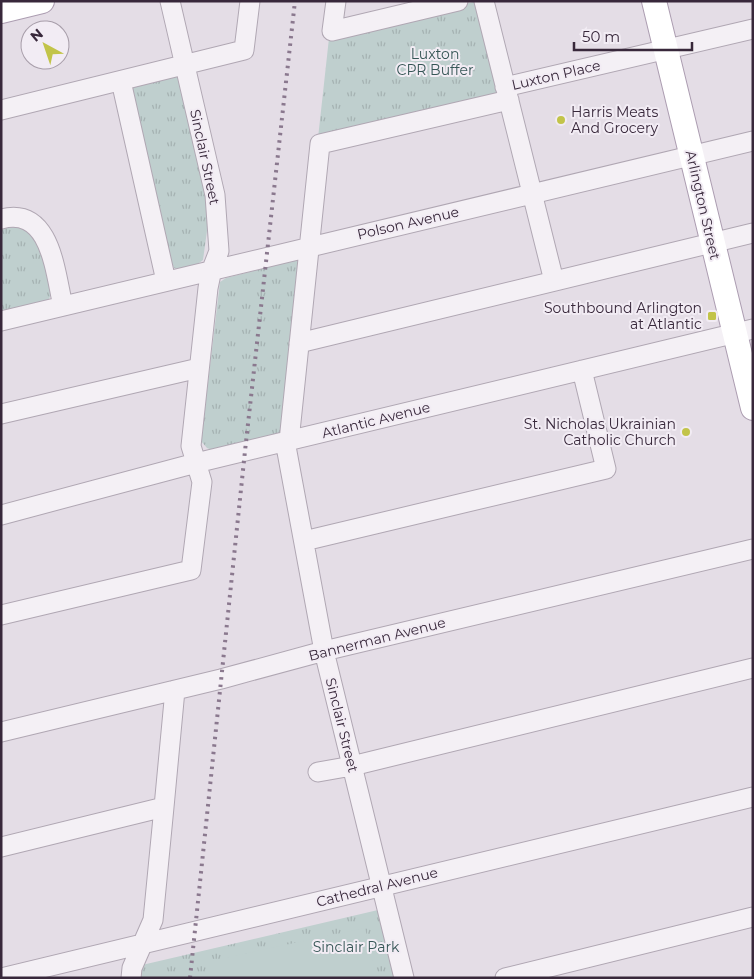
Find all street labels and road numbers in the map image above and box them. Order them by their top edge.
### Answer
street label: Luxton Place [510,56,602,94]
street label: Sinclair Street [186,108,224,207]
street label: Arlington Street [682,149,724,262]
street label: Polson Avenue [355,203,461,243]
street label: Atlantic Avenue [320,398,432,442]
street label: Bannerman Avenue [307,613,447,665]
street label: Sinclair Street [322,676,363,775]
street label: Cathedral Avenue [314,863,440,911]

